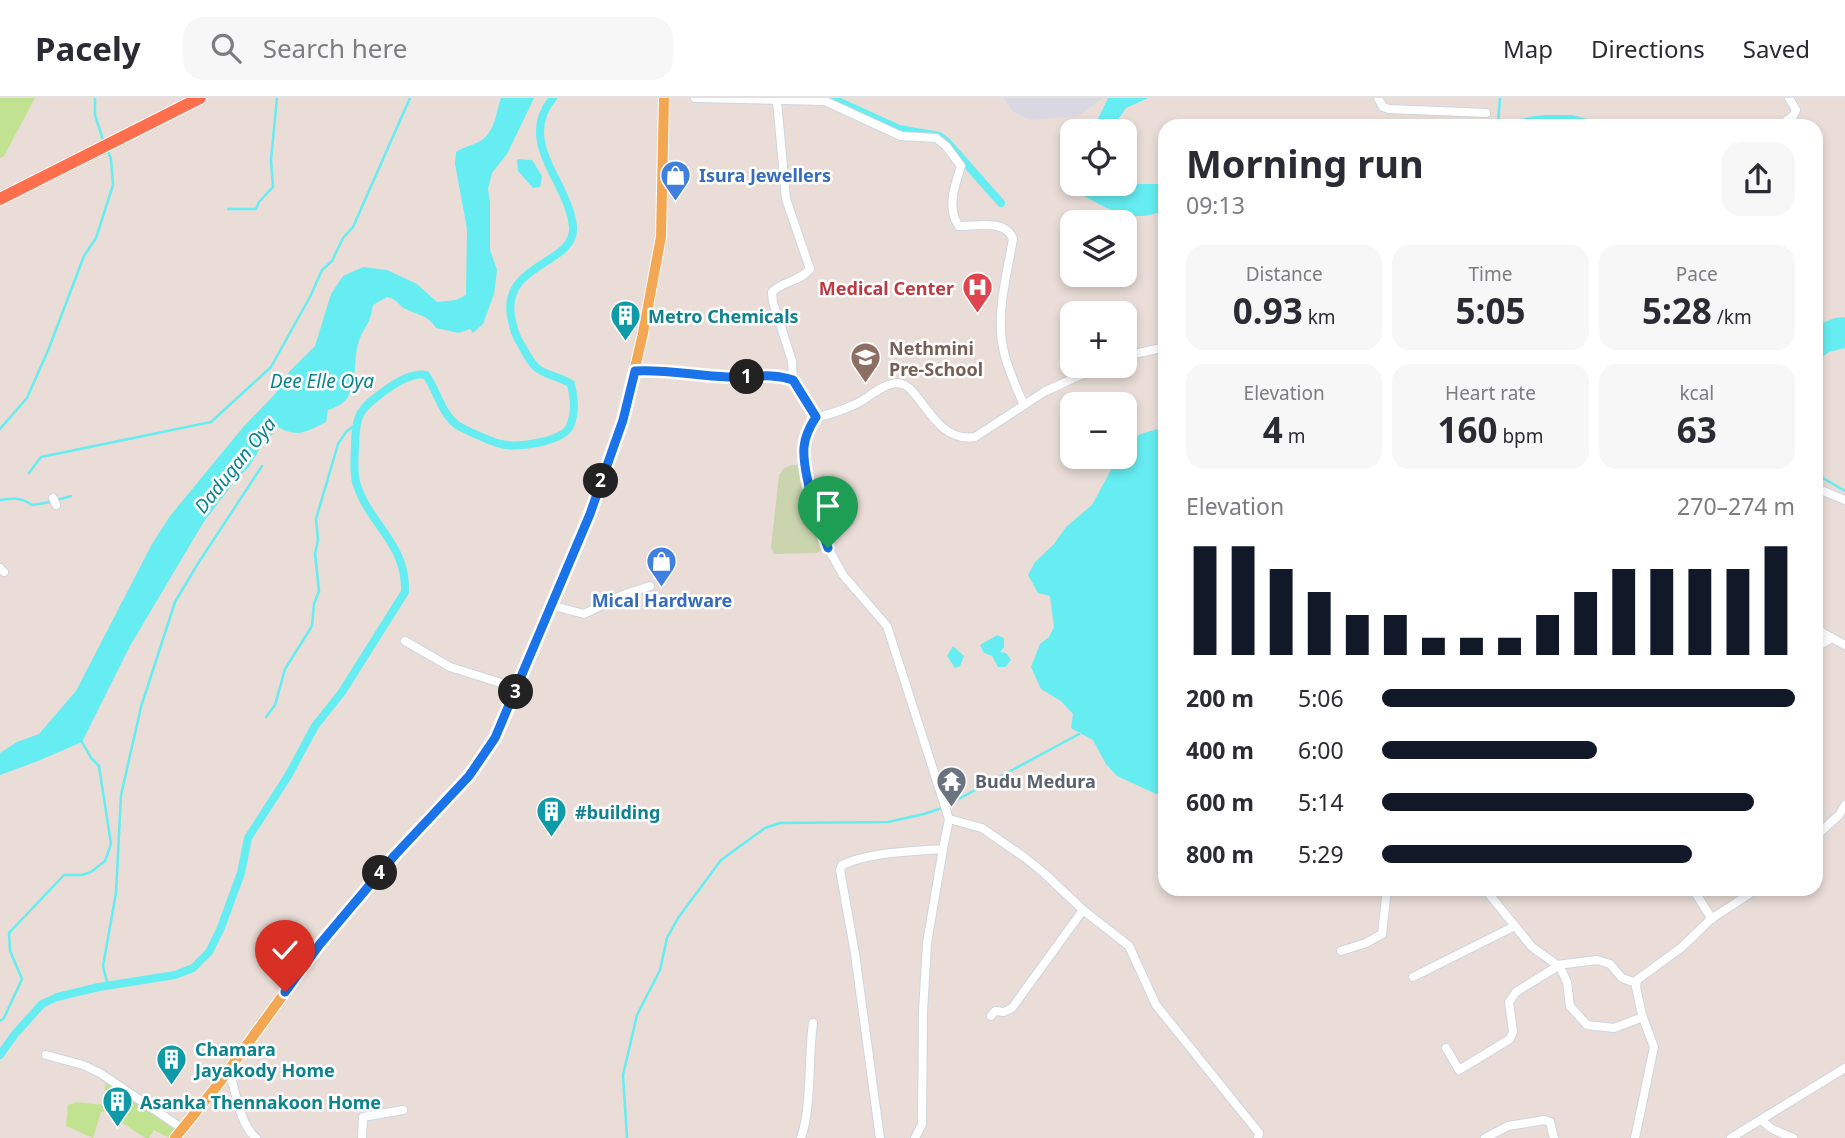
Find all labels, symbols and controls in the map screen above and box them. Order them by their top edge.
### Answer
search box [183,17,673,80]
text: Pacely [35,26,141,71]
icon: search [207,29,245,67]
text: Search here [263,30,407,66]
text: Map [1503,32,1553,65]
text: Directions [1591,32,1705,65]
text: Saved [1743,32,1810,65]
map controls [1060,119,1137,469]
button: locate [1060,119,1137,196]
text: Morning run [1186,137,1424,189]
button: share [1721,142,1795,216]
shop icon: Isura Jewellers [659,158,693,202]
place label: Isura Jewellers [699,163,831,187]
text: 09:13 [1186,189,1245,221]
button: layers [1060,210,1137,287]
text: Distance [1246,261,1323,287]
text: Time [1469,261,1512,287]
text: Pace [1676,261,1718,287]
hospital icon: Medical Center [960,271,994,315]
place label: Medical Center [819,276,954,300]
text: 0.93 [1233,287,1303,334]
text: 5:05 [1456,287,1525,334]
text: 5:28 [1642,287,1712,334]
building icon: Metro Chemicals [608,299,642,343]
button: + [1060,301,1137,378]
place label: Metro Chemicals [648,304,799,328]
text: km [1303,304,1336,330]
text: /km [1712,304,1752,330]
place label: Nethmini Pre-School [889,336,983,381]
school or university icon: Nethmini Pre-School [849,341,883,385]
pin: 1 [730,360,764,394]
text: 1 [741,363,752,389]
water label: Dee Elle Oya [270,368,374,394]
text: Elevation [1244,380,1325,406]
text: Heart rate [1445,380,1536,406]
text: kcal [1679,380,1714,406]
button: − [1060,392,1137,469]
text: 4 [1263,406,1283,453]
text: 160 [1437,406,1497,453]
text: 63 [1677,406,1717,453]
water label: Dadugan Oya [188,411,282,518]
text: m [1283,423,1306,449]
text: bpm [1497,423,1544,449]
pin: 2 [584,464,618,498]
text: 2 [595,467,606,493]
pin [798,476,858,548]
icon: arrive [809,487,847,525]
text: Elevation [1186,490,1284,522]
text: 270–274 m [1677,490,1795,522]
shop icon: Mical Hardware [645,545,679,589]
place label: Mical Hardware [592,588,732,612]
pin: 3 [498,674,534,710]
text: 3 [510,678,521,704]
text: 200 m [1186,682,1254,714]
text: 5:06 [1298,682,1344,714]
text: 400 m [1186,734,1254,766]
text: 6:00 [1298,734,1344,766]
temple icon: Budu Medura [935,764,969,808]
place label: Budu Medura [975,769,1096,793]
text: 600 m [1186,786,1254,818]
text: 5:14 [1298,786,1344,818]
building icon: #building [535,795,569,839]
place label: #building [575,800,660,824]
text: 800 m [1186,838,1254,870]
text: 5:29 [1298,838,1344,870]
pin: 4 [362,856,398,890]
text: 4 [374,859,385,885]
pin [255,920,315,992]
icon: check [266,931,304,969]
place label: Chamara Jayakody Home [193,1037,335,1082]
building icon: Chamara Jayakody Home [155,1042,189,1086]
building icon: Asanka Thennakoon Home [100,1085,134,1129]
place label: Asanka Thennakoon Home [140,1090,381,1114]

